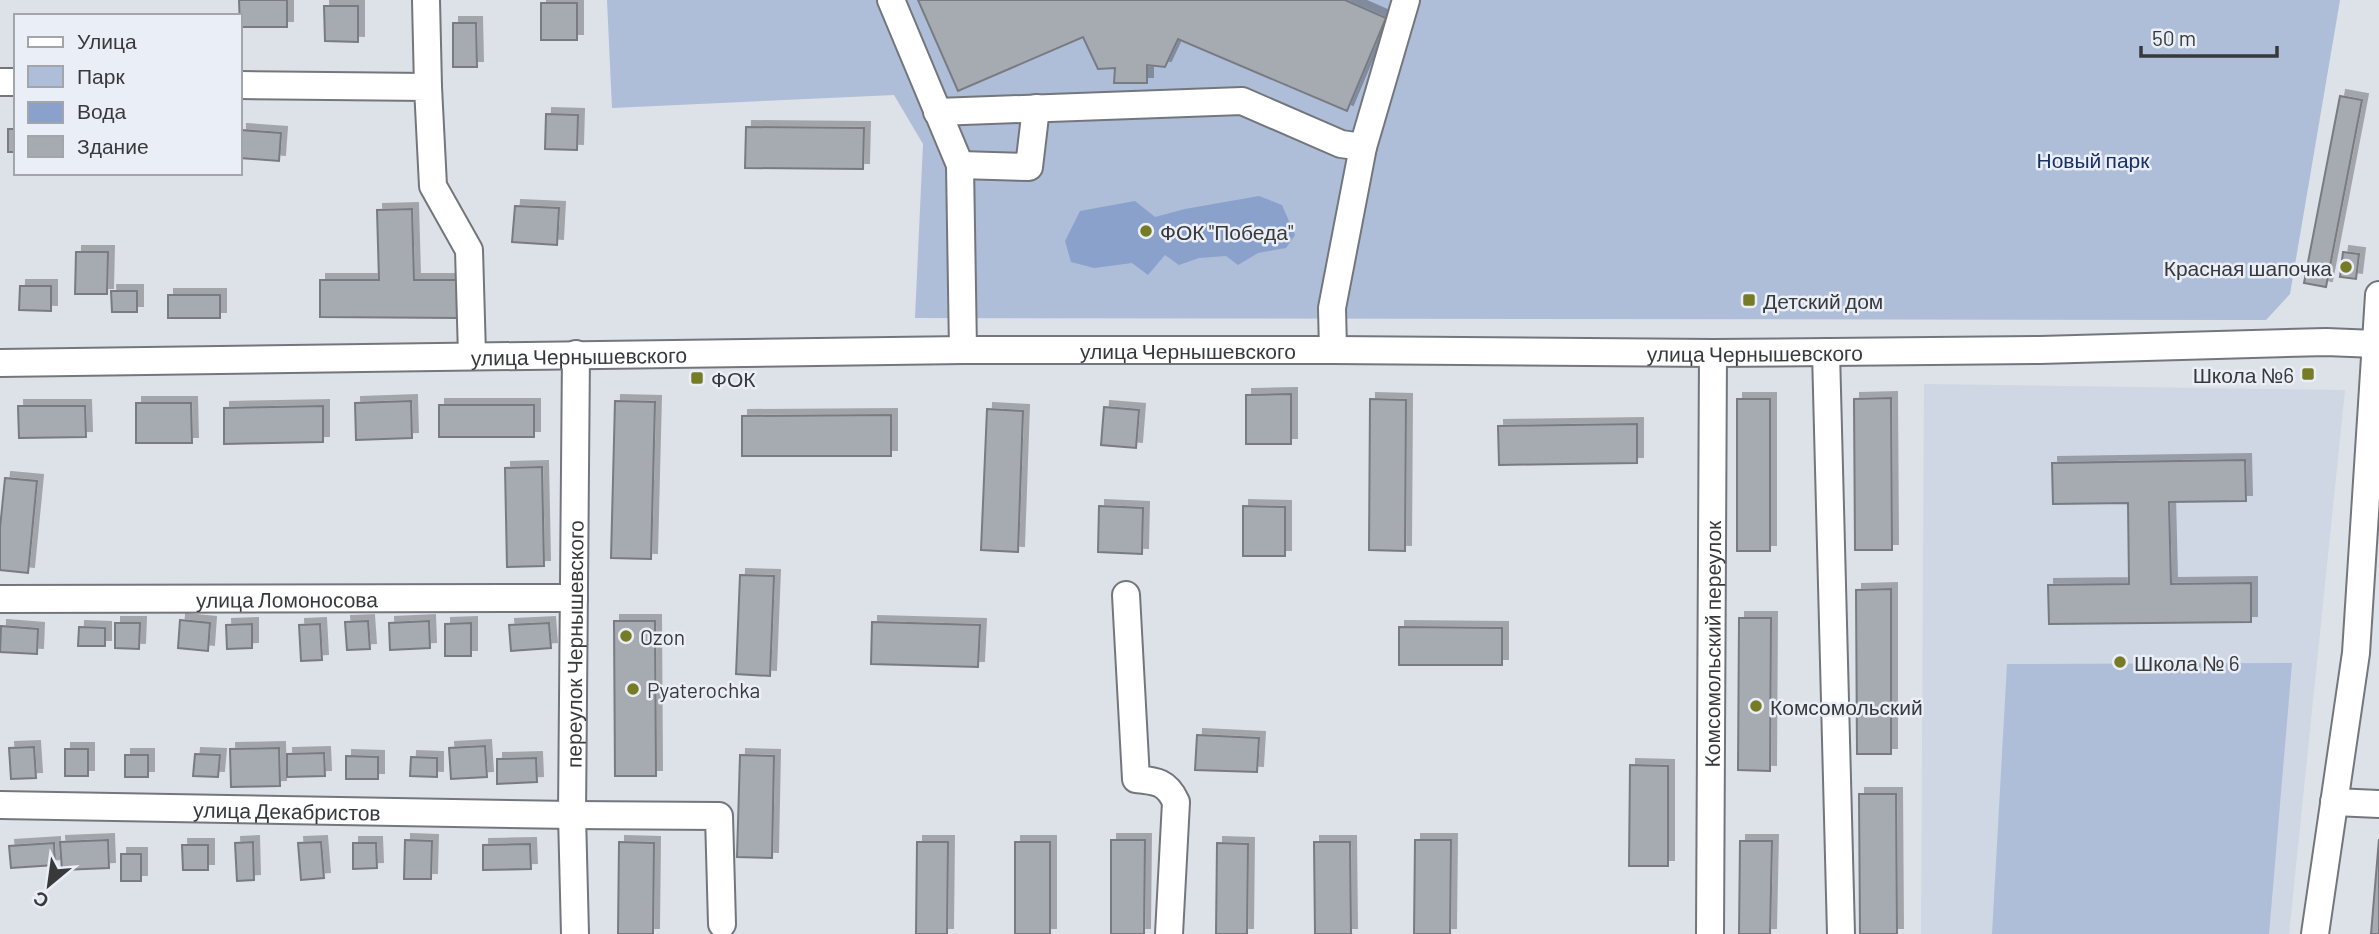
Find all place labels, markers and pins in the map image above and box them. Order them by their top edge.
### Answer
place label: ФОК "Победа" [1160,219,1294,244]
marker: ФОК "Победа" [1138,223,1154,239]
place label: Красная шапочка [2164,255,2332,280]
marker: Красная шапочка [2338,259,2354,275]
place label: Детский дом [1763,288,1883,313]
marker: Детский дом [1741,292,1757,308]
place label: Школа №6 [2193,362,2294,387]
place label: ФОК [711,366,756,391]
marker: Школа №6 [2300,366,2316,382]
marker: ФОК [689,370,705,386]
place label: Ozon [640,624,685,649]
marker: Ozon [618,628,634,644]
place label: Школа № 6 [2134,650,2240,675]
marker: Школа № 6 [2112,654,2128,670]
place label: Pyaterochka [647,677,760,702]
marker: Pyaterochka [625,681,641,697]
place label: Комсомольский [1770,694,1923,719]
marker: Комсомольский [1748,698,1764,714]

